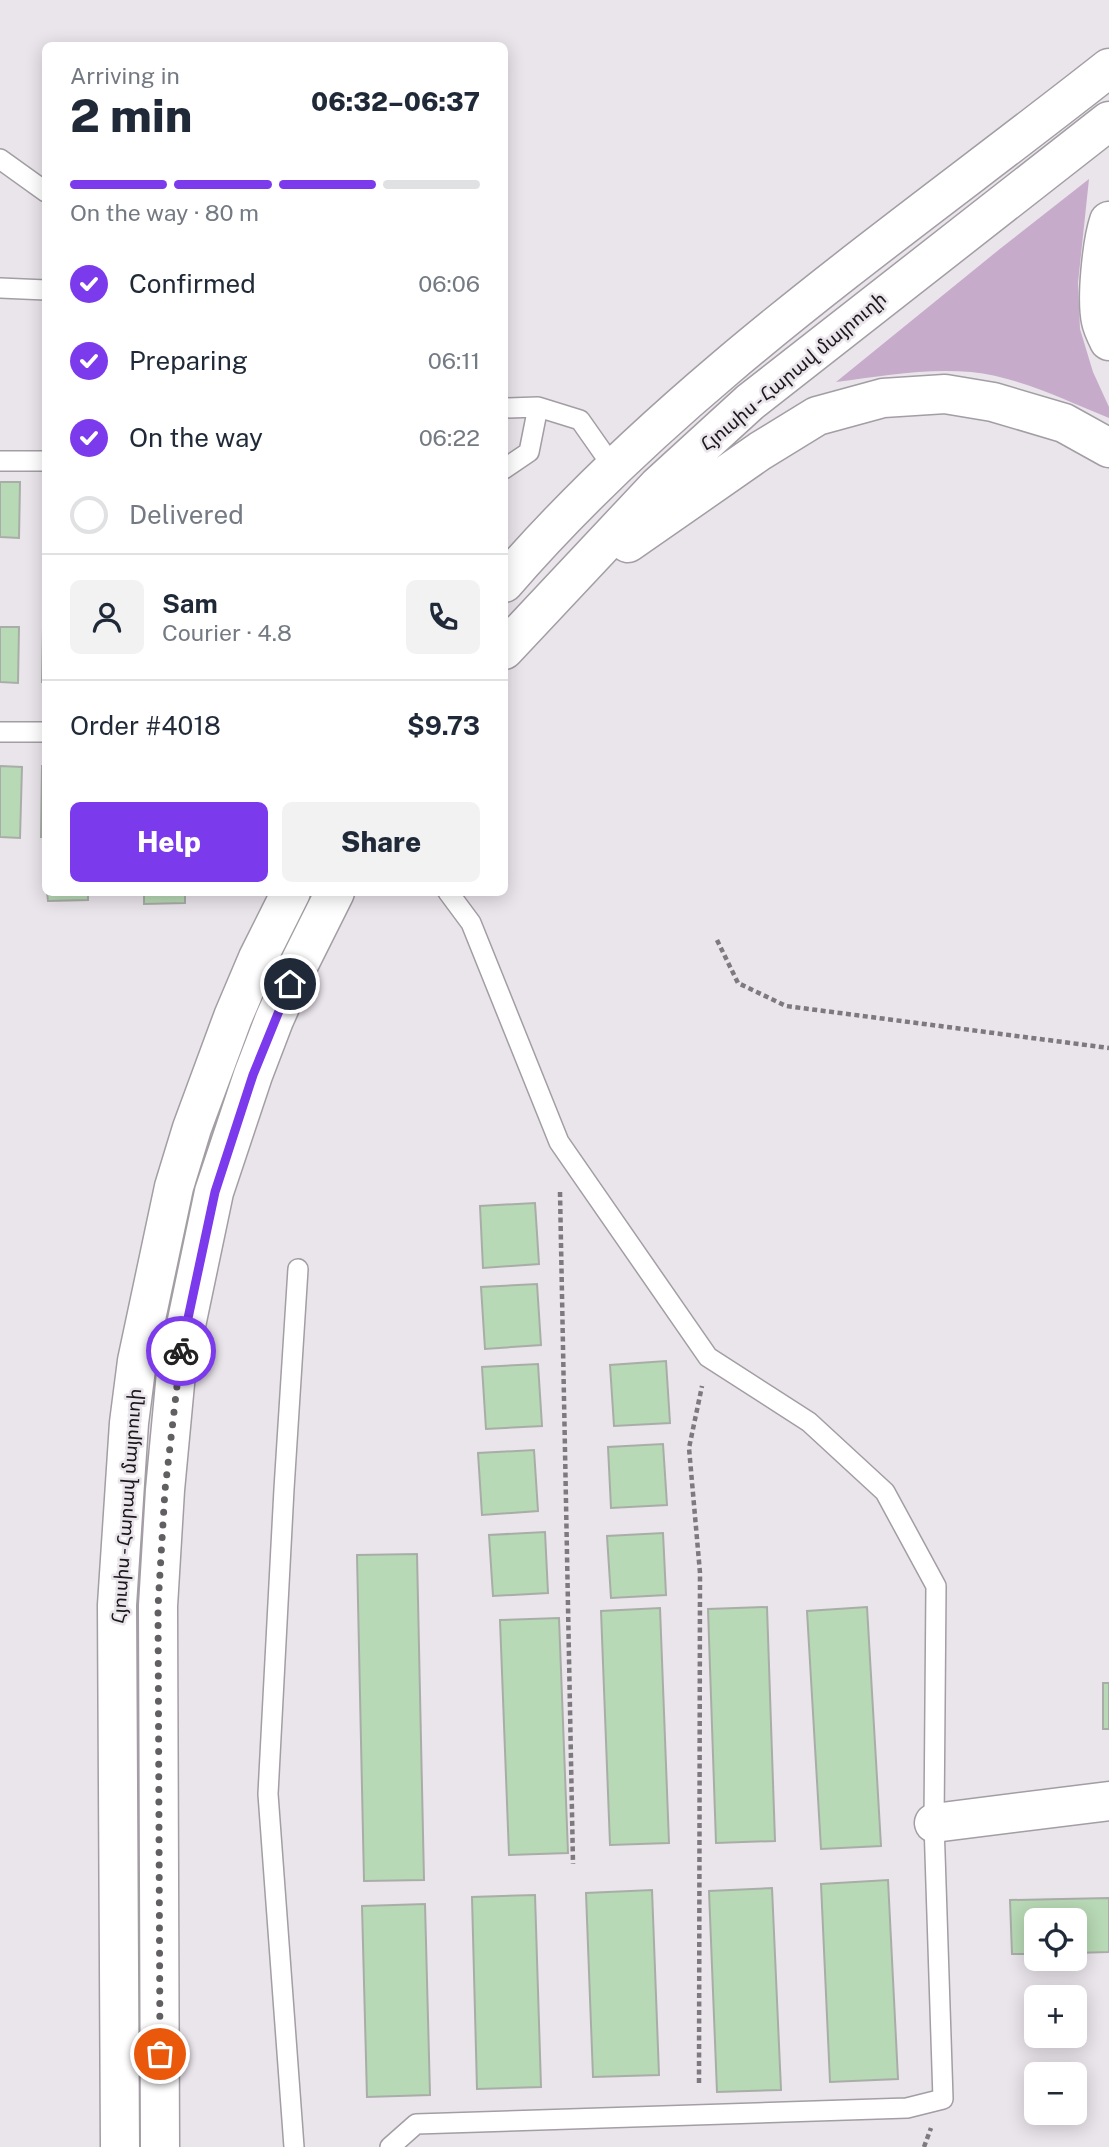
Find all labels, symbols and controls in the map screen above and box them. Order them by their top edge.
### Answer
text: Arriving in [70,62,180,89]
text: 06:32–06:37 [311,86,480,117]
text: 2 min [70,88,192,142]
text: On the way · 80 m [70,199,259,226]
icon: check [70,265,108,303]
text: Confirmed [129,268,256,299]
text: 06:06 [418,270,480,297]
street label: Հյուսիս - Հարավ մայրուղի [696,287,891,456]
icon: check [70,342,108,380]
text: Preparing [129,345,248,376]
text: 06:11 [428,347,480,374]
icon: check [70,419,108,457]
text: On the way [129,422,263,453]
text: 06:22 [419,424,480,451]
text: Delivered [129,499,244,530]
button: person [70,580,144,654]
button: phone [406,580,480,654]
text: Sam [162,588,218,619]
text: Courier · 4.8 [162,619,292,646]
text: Order #4018 [70,710,221,741]
text: $9.73 [407,710,480,741]
button: Help [70,802,268,882]
button: Share [282,802,480,882]
pin [260,954,320,1014]
icon: home [271,965,309,1003]
courier [146,1316,216,1386]
icon: bike [162,1332,200,1370]
street label: Հյուսիս - Հարավ մայրուղի [107,1388,146,1624]
map controls [1024,1908,1087,2125]
button: locate [1024,1908,1087,1971]
button: + [1024,1985,1087,2048]
pin [130,2024,190,2084]
icon: bag [141,2035,179,2073]
button: − [1024,2062,1087,2125]

